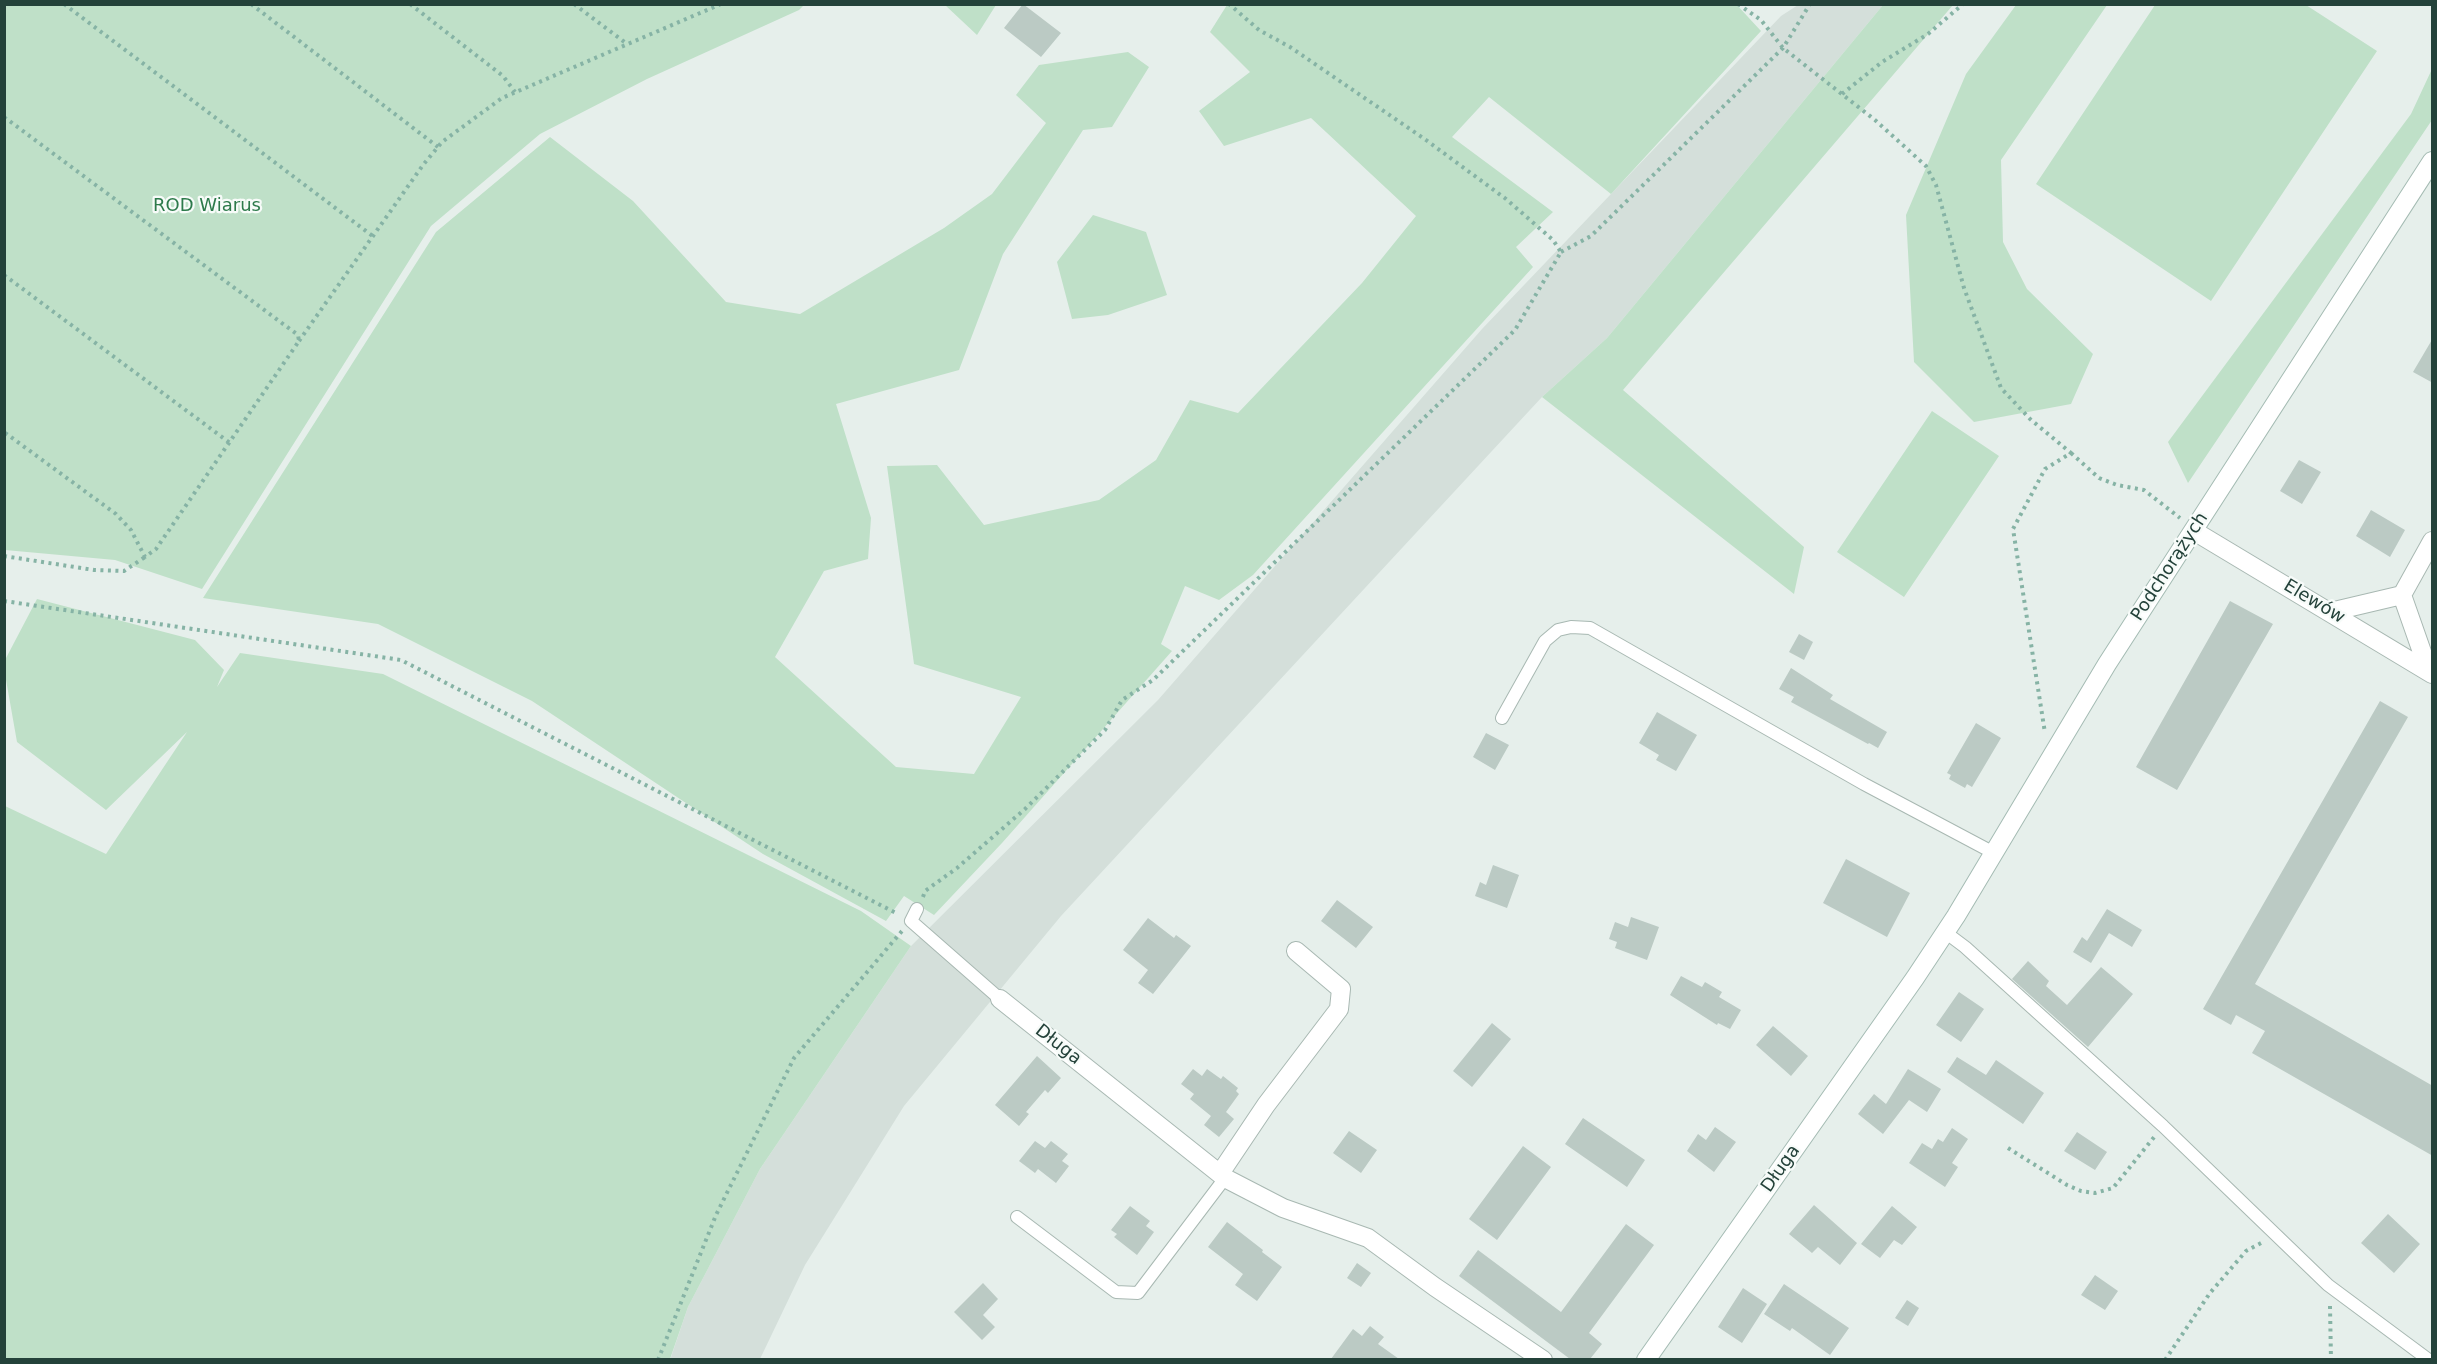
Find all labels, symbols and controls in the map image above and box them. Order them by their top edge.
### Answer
park label: ROD Wiarus [153,195,261,217]
street label: Podchorążych [2127,509,2213,625]
street label: Elewów [2279,575,2349,629]
street label: Długa [1031,1020,1085,1070]
street label: Długa [1757,1141,1805,1197]

